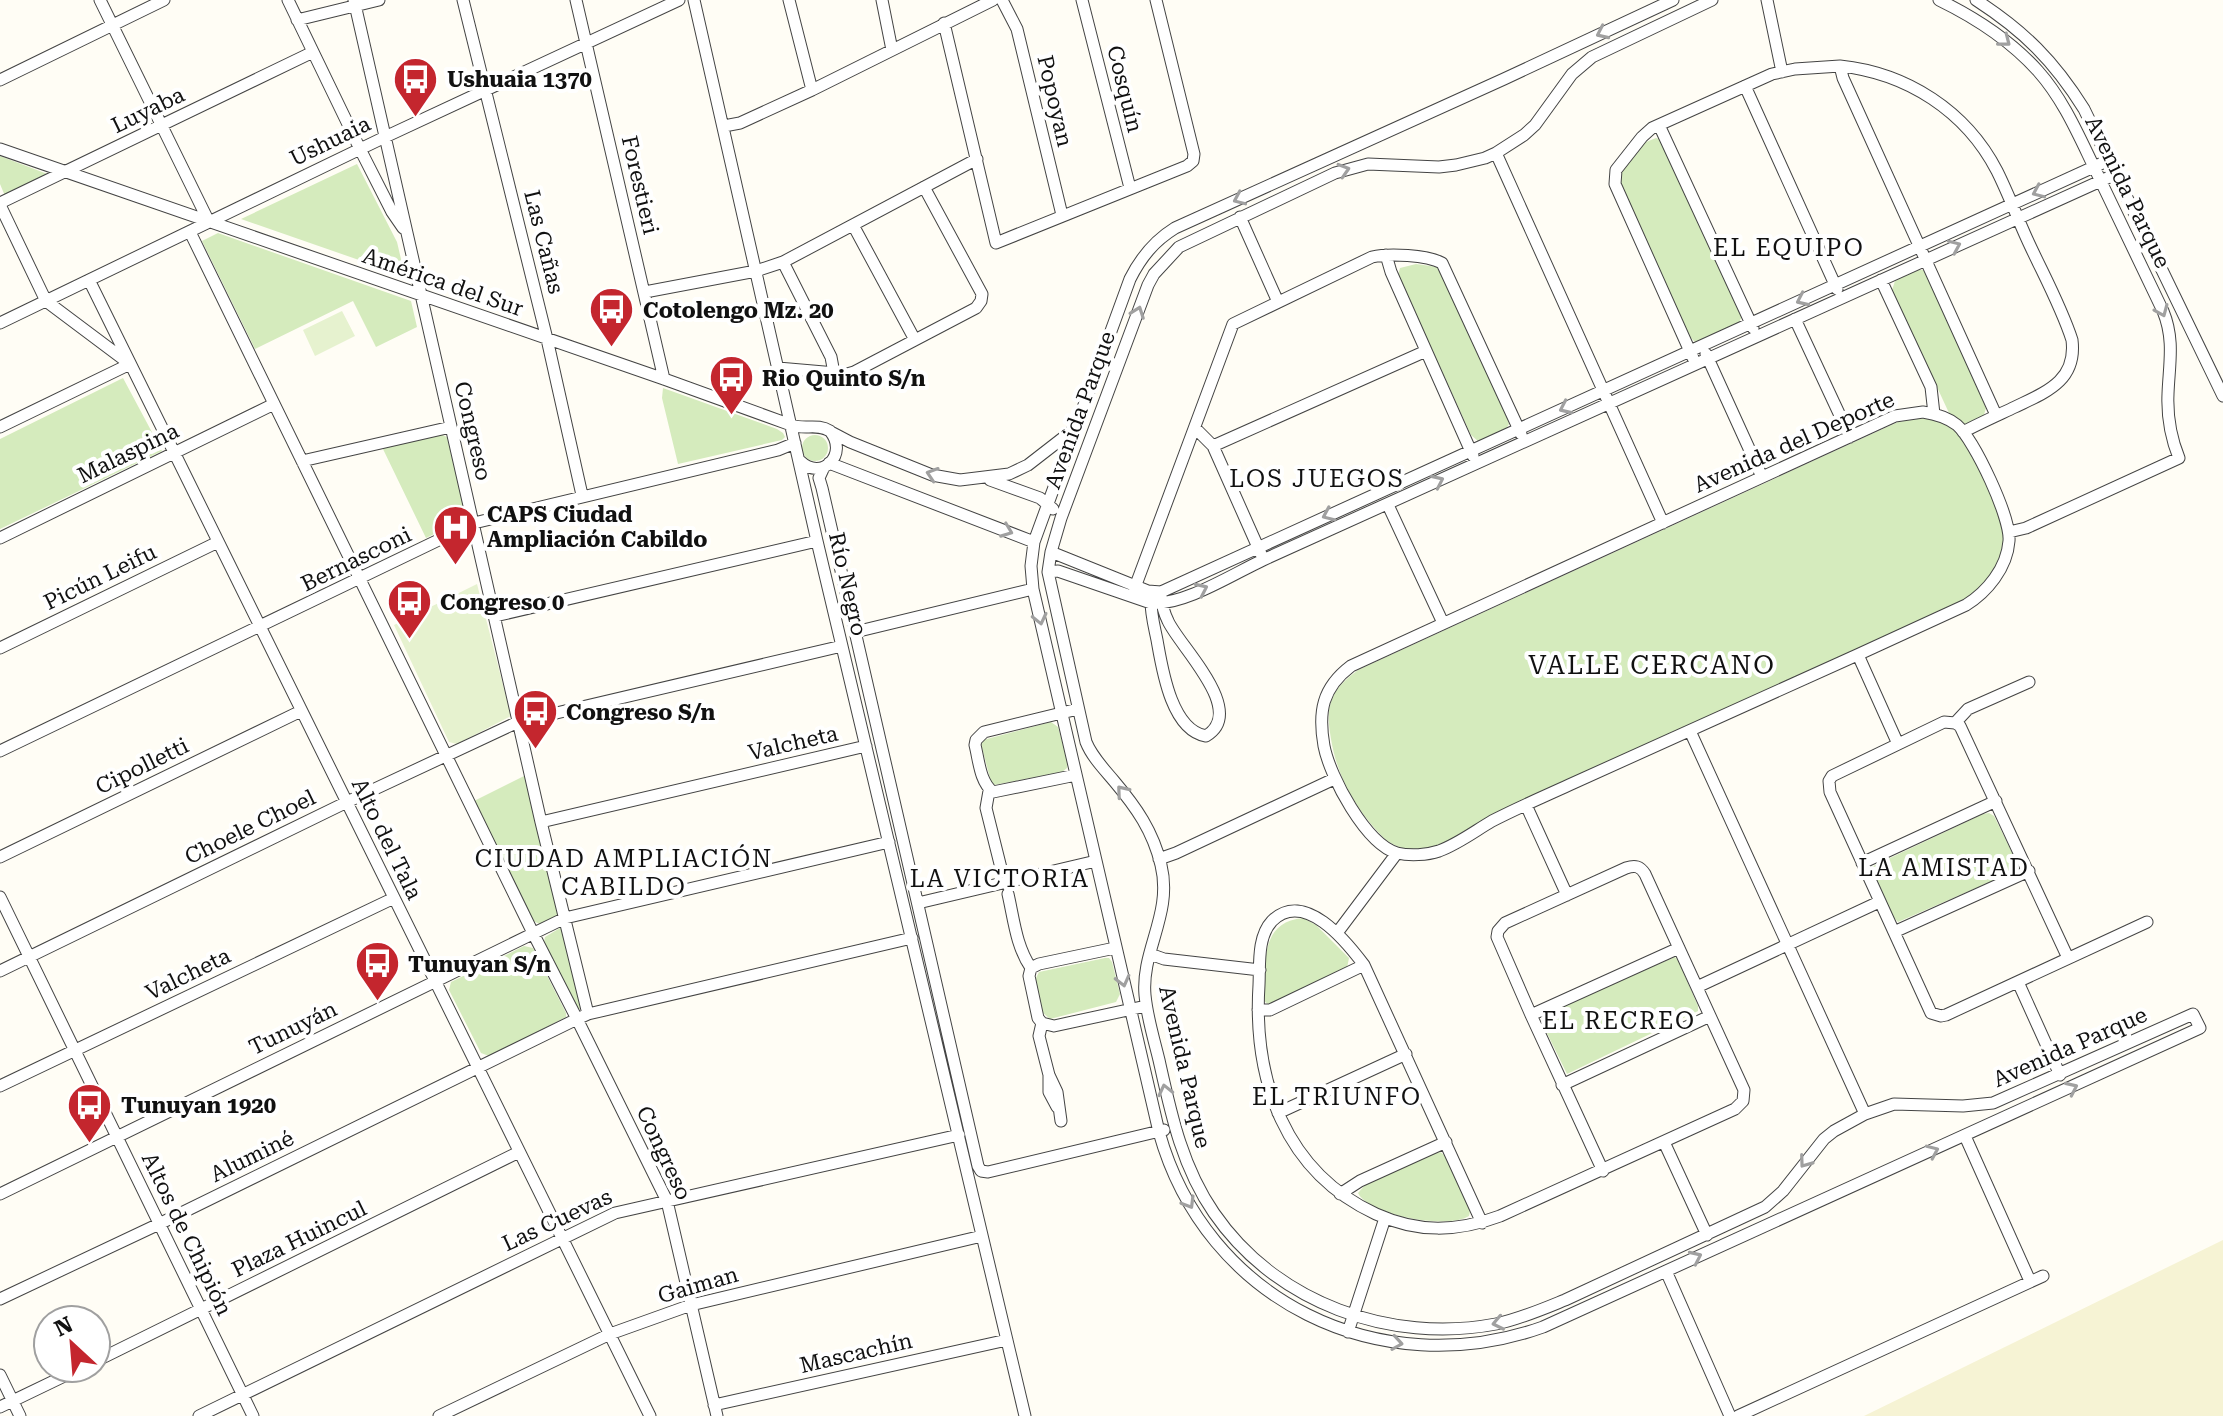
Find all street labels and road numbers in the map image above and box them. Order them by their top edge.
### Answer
street label: Cosquín [1102,43,1148,135]
street label: Popoyan [1032,53,1078,149]
street label: Luyaba [108,82,188,138]
street label: Ushuaia [286,111,374,171]
street label: Avenida Parque [2080,112,2176,272]
street label: Forestieri [617,133,663,237]
street label: Las Cañas [519,188,569,296]
street label: América del Sur [359,243,527,321]
street label: Avenida Parque [1040,328,1120,492]
street label: Congreso [449,379,497,483]
street label: Avenida del Deporte [1690,387,1898,497]
street label: Malaspina [73,418,183,488]
street label: Bernasconi [297,522,415,596]
street label: Río Negro [824,530,872,638]
street label: Picún Leifu [40,539,161,615]
street label: Valcheta [746,721,840,765]
street label: Cipolletti [91,733,193,799]
street label: Alto del Tala [347,774,427,904]
street label: Choele Choel [181,785,319,869]
street label: Valcheta [141,943,235,1005]
street label: Avenida Parque [1154,983,1216,1151]
street label: Tunuyán [245,996,341,1060]
street label: Avenida Parque [1989,1002,2151,1092]
street label: Congreso [631,1102,697,1204]
street label: Aluminé [206,1125,298,1187]
street label: Altos de Chipión [137,1149,237,1319]
street label: Las Cuevas [498,1184,616,1256]
street label: Plaza Huincul [228,1196,371,1282]
street label: Gaiman [655,1262,741,1308]
street label: Mascachín [797,1328,915,1378]

